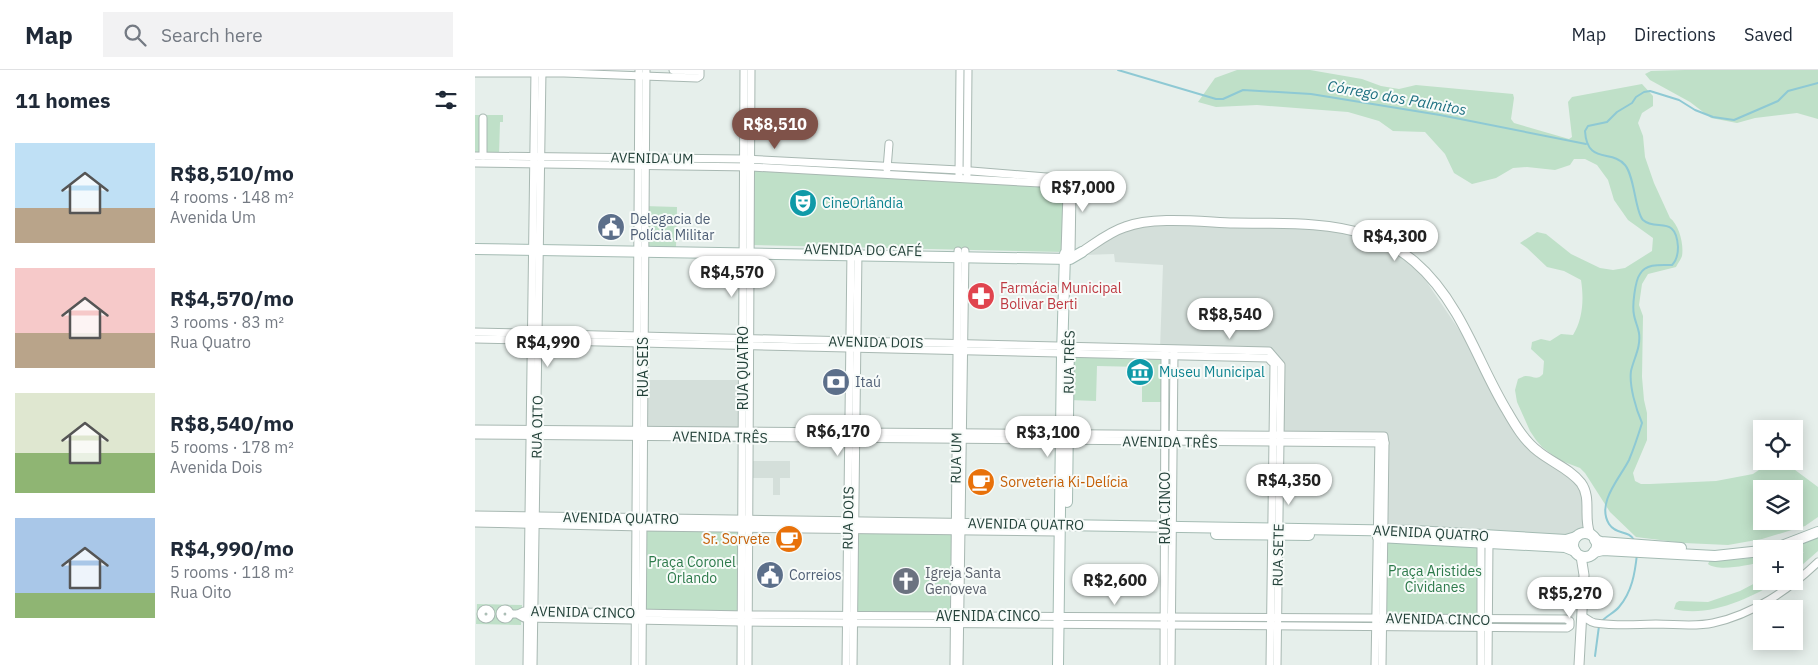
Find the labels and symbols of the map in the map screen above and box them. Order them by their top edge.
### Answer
water label: Córrego dos Palmitos [1326,76,1468,119]
pin: R$8,510 [729,108,821,150]
street label: AVENIDA UM [610,148,694,168]
pin: R$7,000 [1037,170,1129,213]
theatre icon: CineOrlândia [788,188,818,218]
place label: CineOrlândia [822,194,904,212]
place label: Delegacia de Polícia Militar [630,210,714,244]
public building icon: Delegacia de Polícia Militar [596,212,626,242]
pin: R$4,300 [1349,220,1441,262]
street label: AVENIDA DO CAFÉ [804,239,922,260]
pin: R$4,570 [686,256,778,298]
place label: Farmácia Municipal Bolivar Berti [1000,279,1122,313]
pharmacy icon: Farmácia Municipal Bolivar Berti [966,281,996,311]
pin: R$8,540 [1184,298,1276,340]
pin: R$4,990 [502,326,594,368]
street label: RUA QUATRO [734,326,752,410]
street label: RUA TRÊS [1059,330,1079,394]
street label: AVENIDA DOIS [828,332,924,352]
street label: RUA SEIS [634,337,652,397]
museum icon: Museu Municipal [1125,357,1155,387]
place label: Museu Municipal [1159,363,1265,381]
bank icon: Itaú [821,367,851,397]
place label: Itaú [855,373,881,391]
street label: RUA OITO [527,395,547,459]
pin: R$6,170 [792,414,884,457]
pin: R$3,100 [1002,416,1094,458]
street label: AVENIDA TRÊS [672,427,768,447]
street label: RUA UM [947,432,965,484]
street label: AVENIDA TRÊS [1122,432,1218,452]
pin: R$4,350 [1243,464,1335,506]
cafe icon: Sorveteria Ki-Delícia [966,467,996,497]
street label: RUA CINCO [1156,471,1174,545]
place label: Sorveteria Ki-Delícia [1000,473,1129,491]
street label: RUA DOIS [838,486,858,550]
street label: AVENIDA QUATRO [563,508,679,528]
street label: AVENIDA QUATRO [968,514,1084,534]
street label: AVENIDA QUATRO [1373,521,1490,545]
street label: RUA SETE [1268,523,1288,587]
cafe icon: Sr. Sorvete [774,524,804,554]
place label: Sr. Sorvete [702,530,770,548]
park label: Praça Coronel Orlando [648,553,736,587]
public building icon: Correios [755,560,785,590]
park label: Praça Aristides Cividanes [1388,562,1482,596]
place label: Igreja Santa Genoveva [925,564,1002,598]
pin: R$2,600 [1069,564,1161,606]
place label: Correios [789,566,842,584]
church icon: Igreja Santa Genoveva [891,566,921,596]
pin: R$5,270 [1524,576,1616,619]
street label: AVENIDA CINCO [530,602,636,622]
street label: AVENIDA CINCO [936,607,1040,625]
street label: AVENIDA CINCO [1385,609,1491,629]

